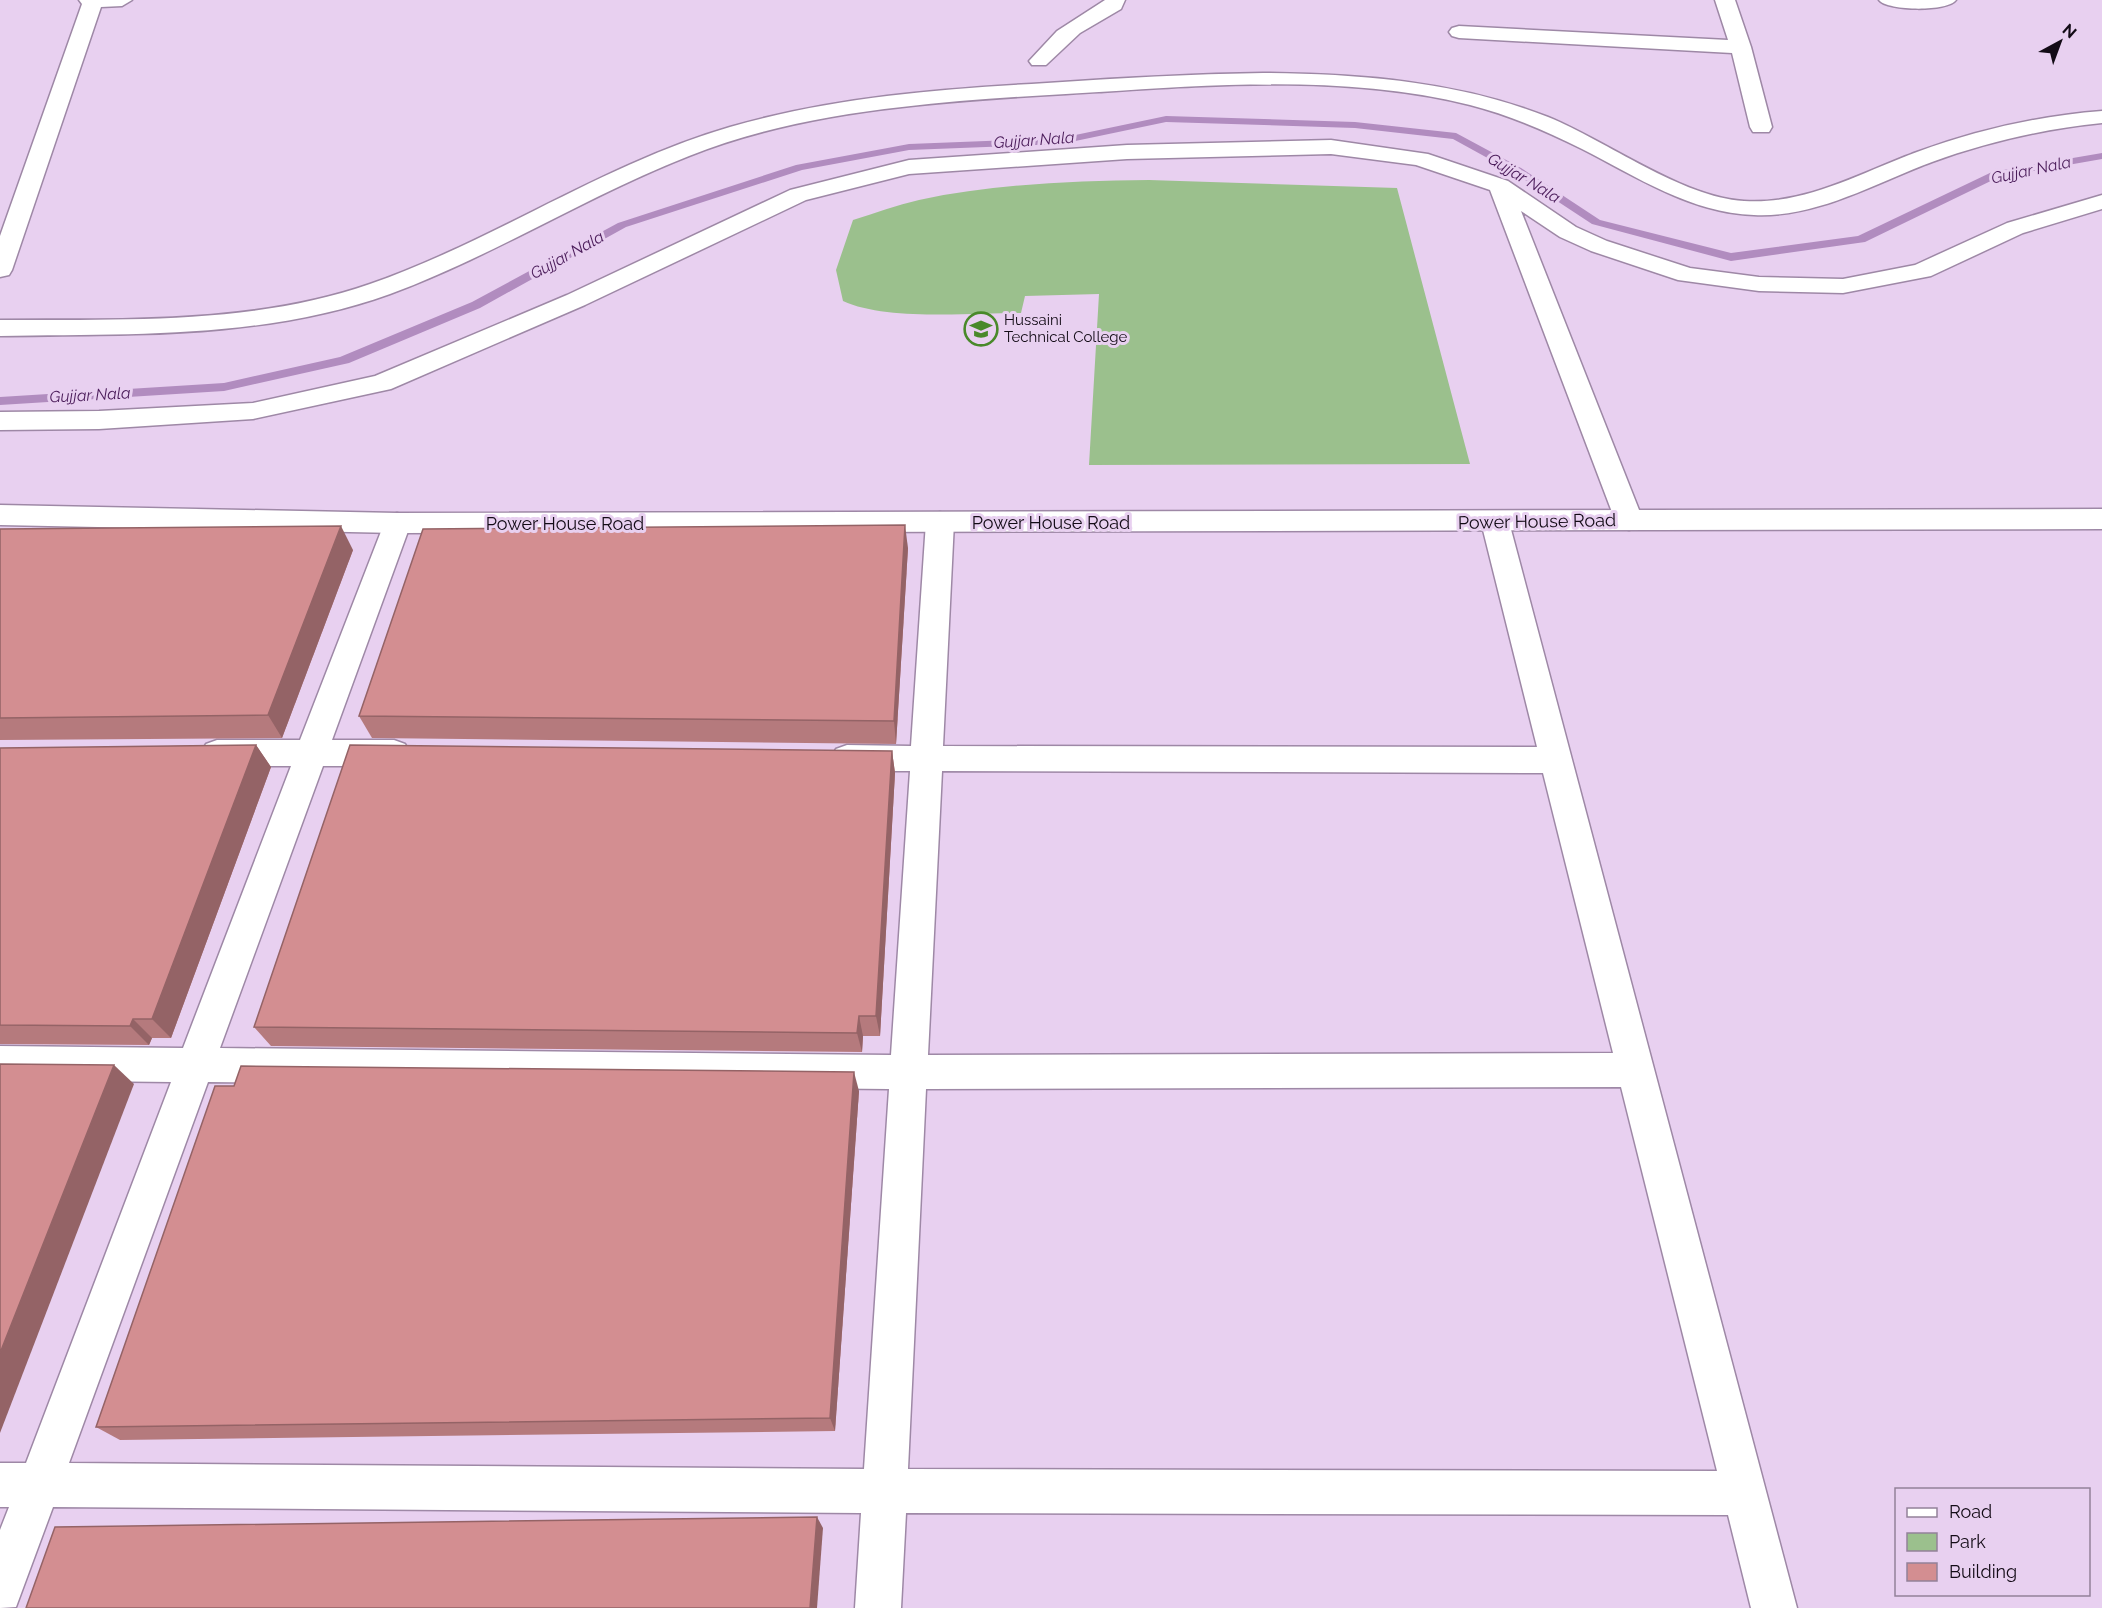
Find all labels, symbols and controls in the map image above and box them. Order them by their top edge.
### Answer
north arrow [2030,12,2090,72]
text: N [2059,20,2080,42]
water label: Gujjar Nala [993,128,1076,152]
water label: Gujjar Nala [1484,149,1564,207]
water label: Gujjar Nala [1989,152,2073,188]
water label: Gujjar Nala [527,227,607,283]
school or university icon: Hussaini Technical College [963,311,999,347]
place label: Hussaini Technical College [1004,311,1128,346]
water label: Gujjar Nala [49,383,131,407]
street label: Power House Road [1458,509,1616,533]
street label: Power House Road [972,512,1130,533]
street label: Power House Road [486,513,644,534]
legend [1895,1488,2090,1596]
text: Road [1949,1501,1992,1522]
text: Park [1949,1531,1986,1552]
text: Building [1949,1561,2017,1582]

